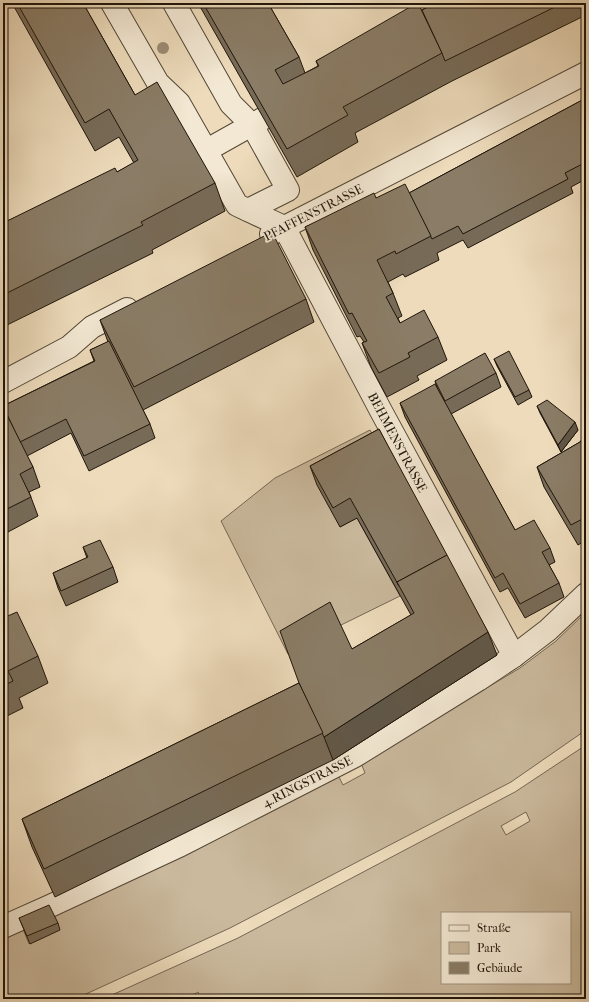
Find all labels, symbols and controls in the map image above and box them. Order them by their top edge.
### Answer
street label: PFAFFENSTRASSE [261,181,365,244]
street label: BEHMENSTRASSE [365,390,430,495]
street label: 4.RINGSTRASSE [260,752,355,811]
legend [441,912,571,984]
text: Straße [477,921,511,935]
text: Park [477,941,502,955]
text: Gebäude [477,961,522,975]

